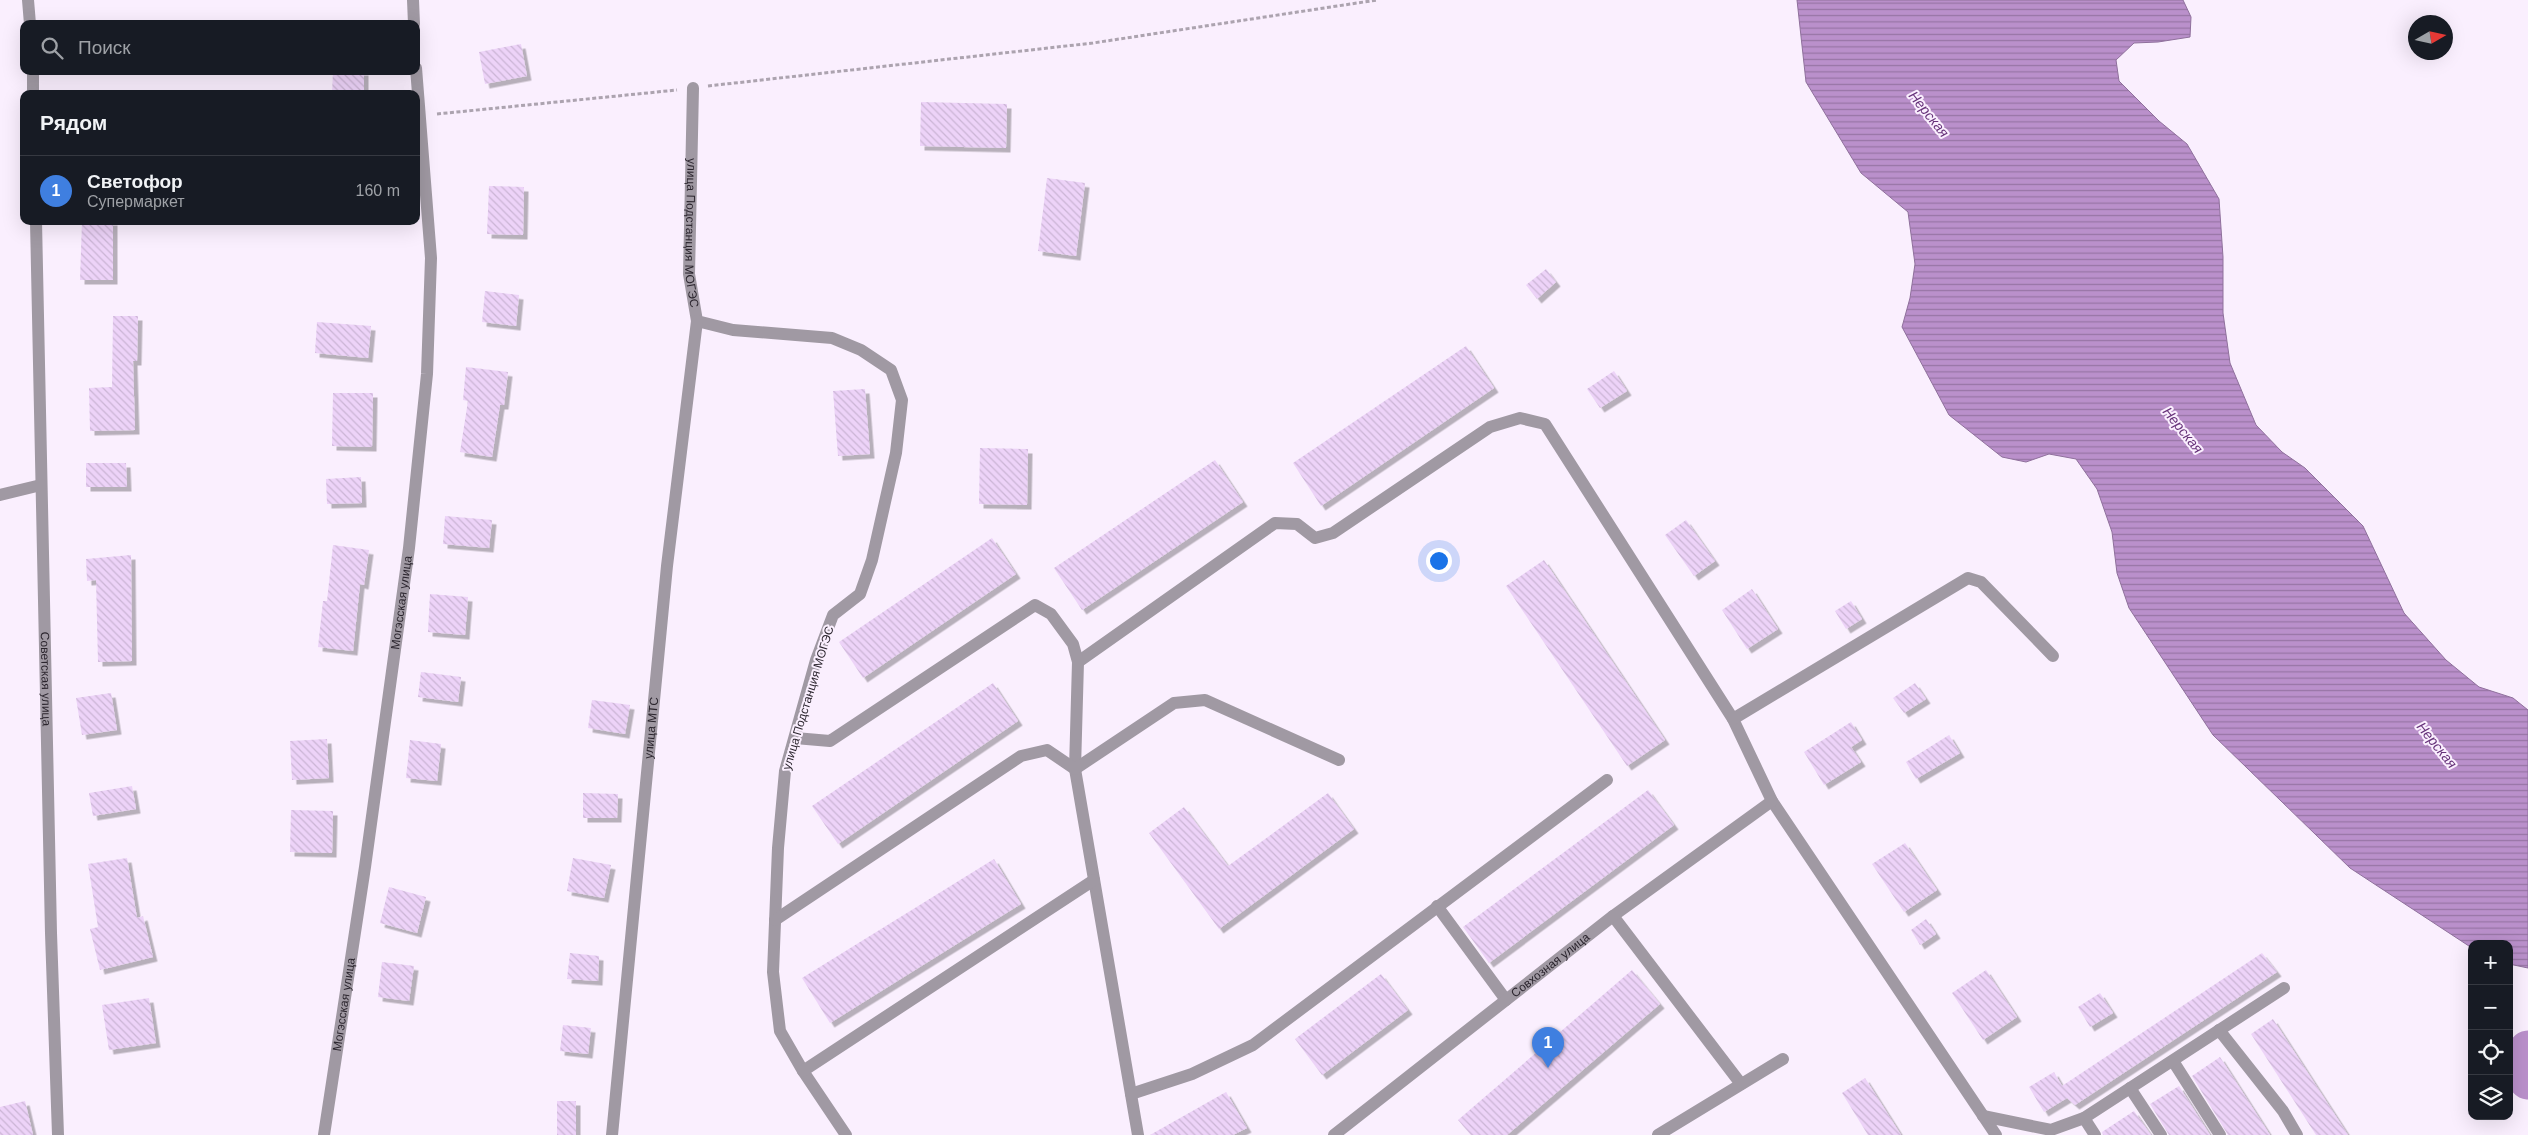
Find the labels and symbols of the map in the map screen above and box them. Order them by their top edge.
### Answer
north arrow [2408,15,2453,60]
water label: Нерская [1906,88,1953,141]
street label: улица Подстанция МОГЭС [682,158,702,309]
water label: Нерская [2160,404,2207,457]
your location [1426,548,1452,574]
street label: Могэсская улица [388,555,415,650]
street label: улица Подстанция МОГЭС [779,624,837,772]
street label: Советская улица [38,632,54,727]
street label: улица МТС [641,696,661,760]
water label: Нерская [2414,719,2461,772]
street label: Совхозная улица [1508,930,1593,1000]
street label: Могэсская улица [330,956,358,1052]
pin: 1 [1532,1027,1564,1068]

